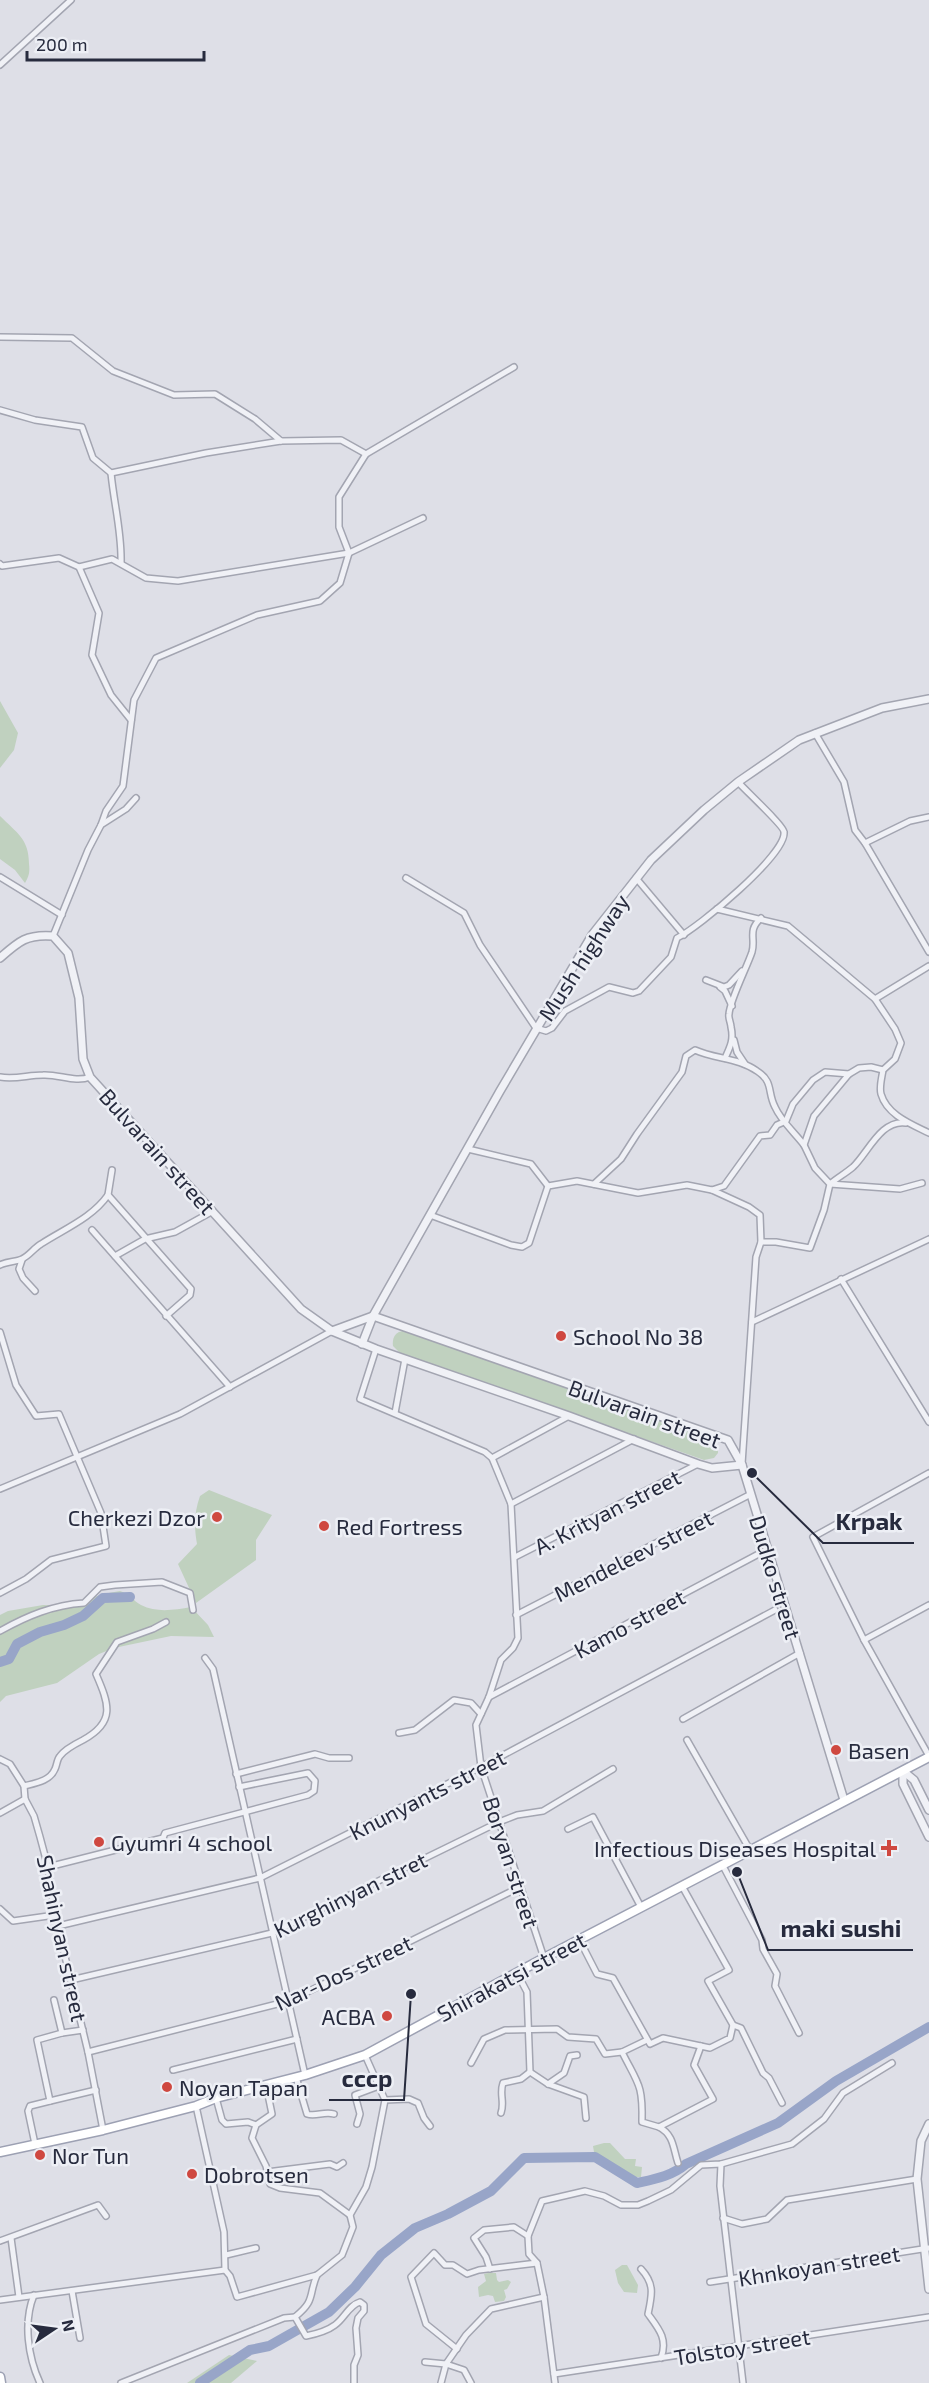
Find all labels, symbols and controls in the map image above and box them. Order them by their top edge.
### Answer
scale bar [27,24,204,62]
text: 200 m [36,33,88,55]
street label: Mush highway [532,888,634,1025]
street label: Bulvarain street [95,1083,221,1219]
place label: School No 38 [573,1323,703,1349]
marker: School No 38 [554,1329,568,1343]
street label: Bulvarain street [565,1373,725,1453]
street label: A. Krityan street [530,1463,684,1559]
callout: Krpak [823,1501,914,1543]
place label: Cherkezi Dzor [68,1504,205,1530]
street label: Mendeleev street [549,1504,717,1606]
text: Krpak [836,1506,903,1535]
marker: Cherkezi Dzor [210,1510,224,1524]
street label: Dudko street [745,1512,807,1642]
place label: Red Fortress [336,1513,463,1539]
marker: Red Fortress [317,1519,331,1533]
street label: Kamo street [569,1583,689,1663]
place label: Basen [848,1737,910,1763]
street label: Knunyants street [344,1743,510,1845]
marker: Basen [829,1743,843,1757]
street label: Boryan street [479,1793,545,1931]
place label: Gyumri 4 school [111,1829,273,1855]
marker: Gyumri 4 school [92,1835,106,1849]
place label: Infectious Diseases Hospital [594,1835,876,1861]
marker: Infectious Diseases Hospital [880,1839,898,1857]
street label: Kurghinyan stret [269,1846,431,1942]
street label: Shahinyan street [33,1852,93,2024]
callout: maki sushi [768,1908,913,1950]
text: maki sushi [781,1913,901,1942]
street label: Shirakatsi street [432,1926,590,2026]
street label: Nar-Dos street [270,1929,416,2015]
place label: ACBA [322,2003,375,2029]
marker: ACBA [380,2009,394,2023]
callout: ссср [329,2058,404,2100]
text: ссср [342,2063,392,2092]
place label: Noyan Tapan [179,2074,308,2100]
marker: Noyan Tapan [160,2080,174,2094]
place label: Nor Tun [52,2142,129,2168]
marker: Nor Tun [33,2148,47,2162]
place label: Dobrotsen [204,2161,309,2187]
marker: Dobrotsen [185,2167,199,2181]
street label: Khnkoyan street [736,2239,902,2291]
north arrow [24,2299,84,2359]
text: N [59,2318,80,2333]
street label: Tolstoy street [672,2322,812,2370]

